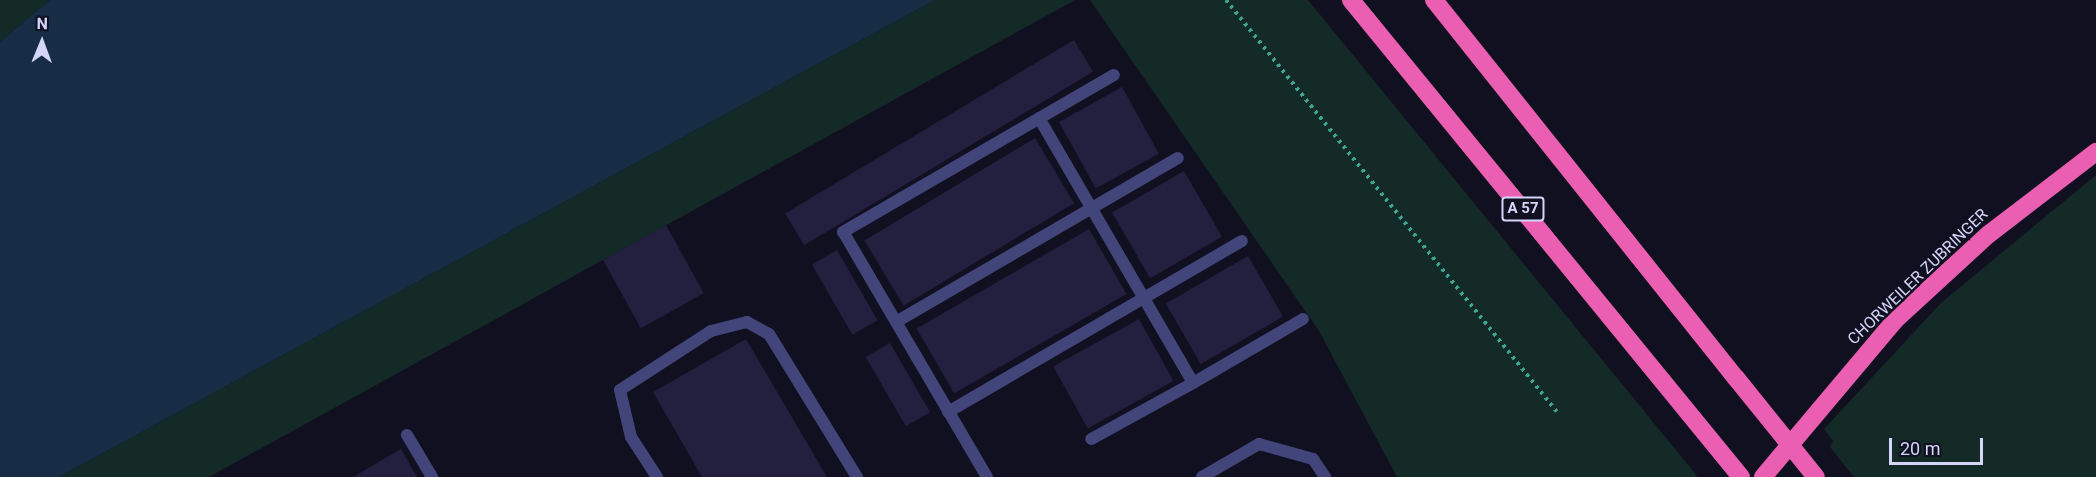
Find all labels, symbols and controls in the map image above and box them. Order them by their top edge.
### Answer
north arrow [12,12,72,72]
text: N [37,14,48,33]
road number: A 57 [1500,197,1546,221]
street label: CHORWEILER ZUBRINGER [1844,205,1992,349]
scale bar [1892,426,1986,464]
text: 20 m [1900,438,1940,459]

